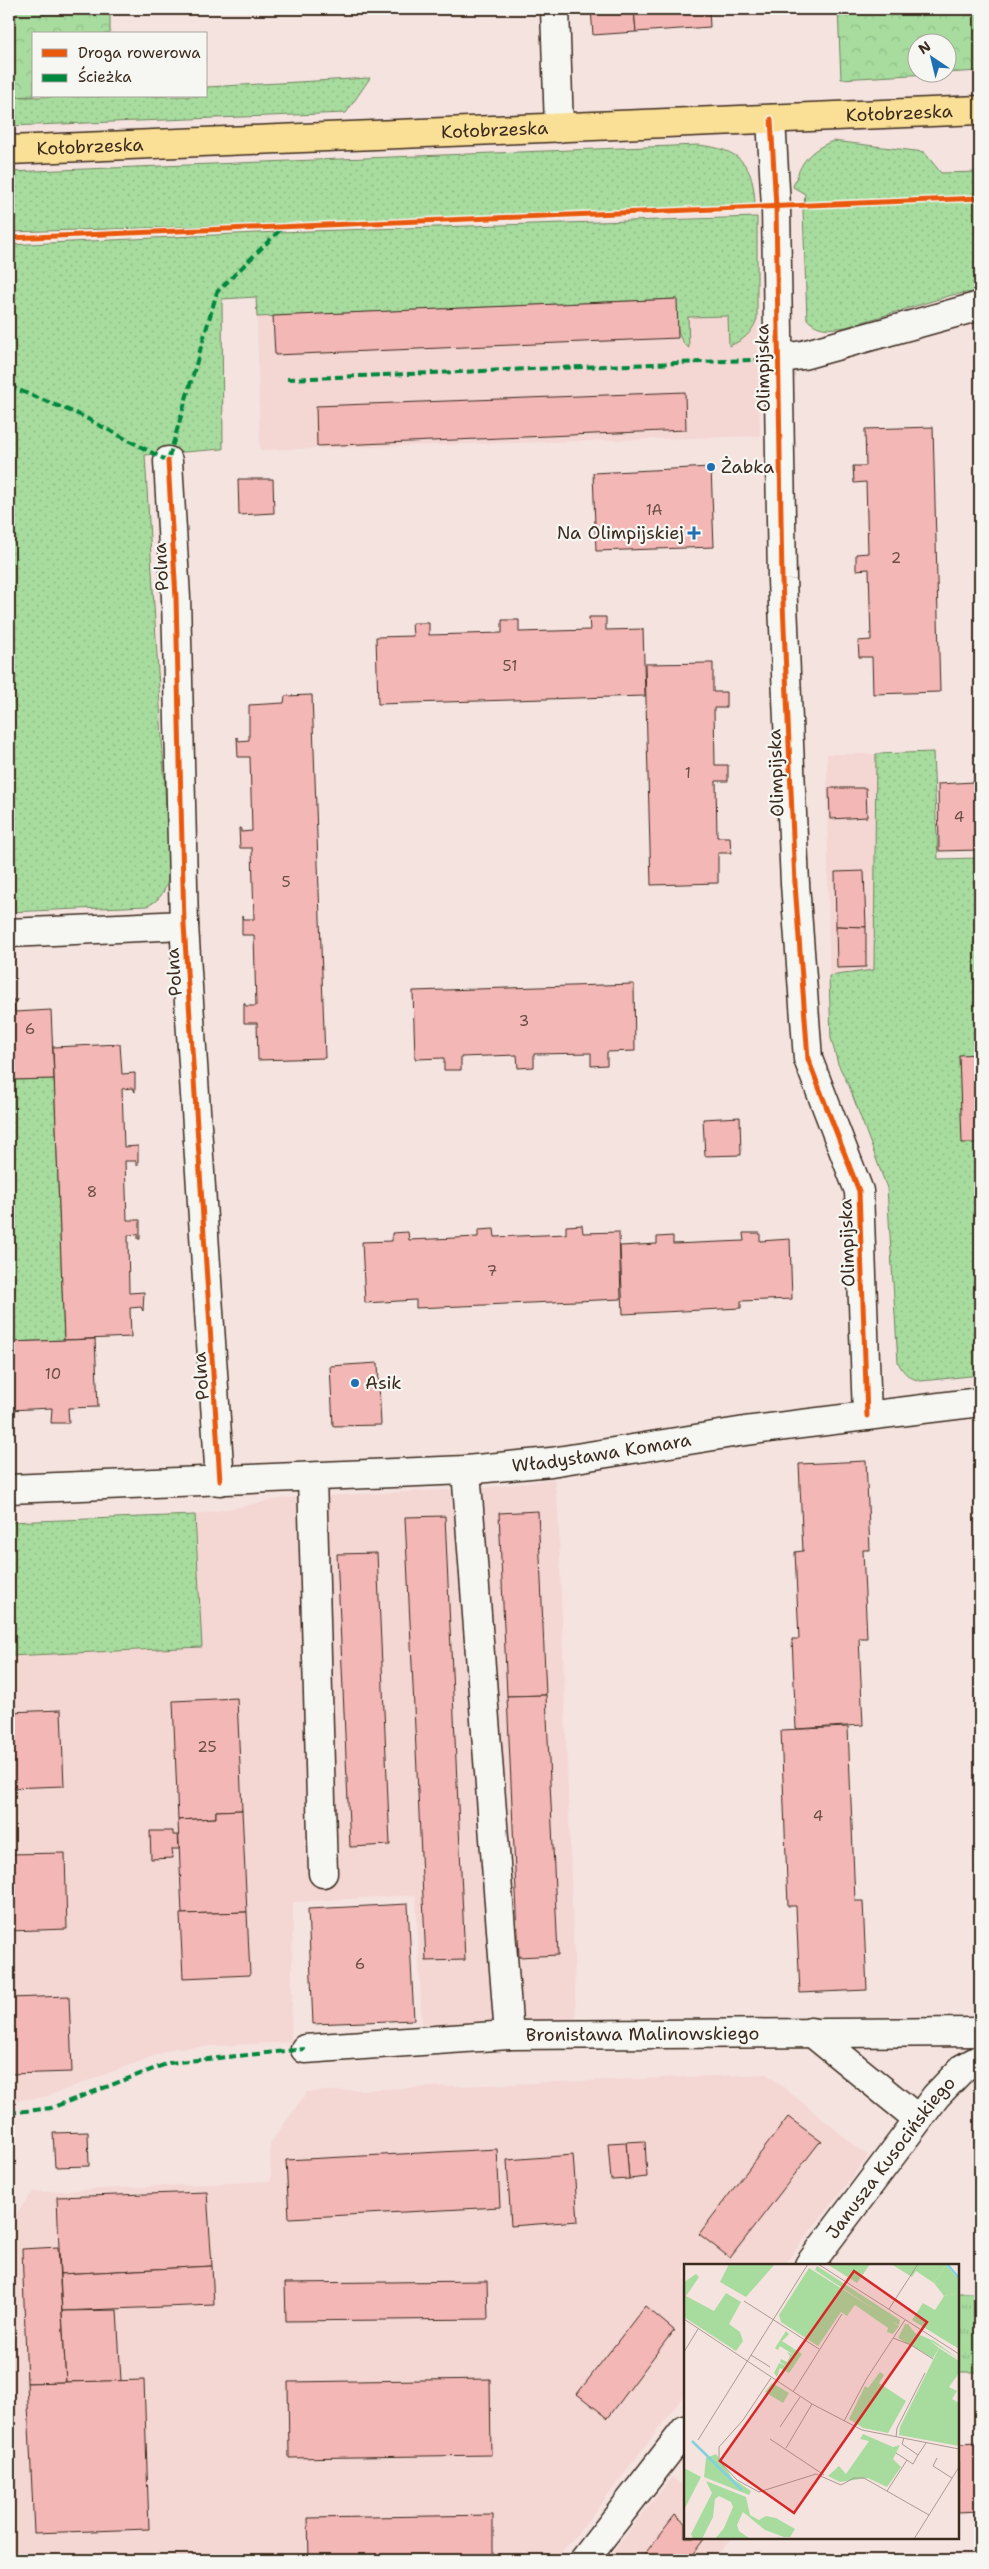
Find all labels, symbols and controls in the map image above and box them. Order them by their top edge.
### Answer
legend [32,32,208,98]
north arrow [906,32,956,82]
text: N [915,37,934,58]
text: Droga rowerowa [78,43,201,63]
text: Ścieżka [78,66,132,87]
street label: Kołobrzeska [845,99,953,128]
street label: Kołobrzeska [441,116,549,144]
street label: Kołobrzeska [36,132,144,161]
street label: Olimpijska [750,324,776,412]
place label: Żabka [721,455,774,479]
marker: Żabka [705,461,717,473]
house number: 1A [646,500,662,520]
place label: Na Olimpijskiej [557,521,684,545]
marker: Na Olimpijskiej [688,527,700,539]
street label: Polna [148,542,174,592]
house number: 2 [891,548,901,568]
house number: 51 [503,656,517,676]
street label: Olimpijska [762,729,790,817]
house number: 1 [685,763,691,783]
house number: 4 [954,807,964,827]
house number: 5 [281,872,291,892]
street label: Polna [160,947,188,997]
house number: 3 [519,1011,529,1031]
house number: 6 [25,1019,35,1039]
house number: 8 [87,1182,97,1202]
street label: Olimpijska [833,1199,861,1287]
house number: 7 [487,1261,497,1281]
street label: Polna [187,1351,215,1401]
house number: 10 [45,1364,61,1384]
place label: Asik [365,1371,402,1395]
marker: Asik [349,1377,361,1389]
street label: Władysława Komara [511,1428,693,1478]
house number: 25 [197,1737,217,1757]
house number: 4 [813,1806,823,1826]
house number: 6 [355,1954,365,1974]
street label: Bronisława Malinowskiego [526,2021,759,2047]
street label: Janusza Kusocińskiego [821,2071,961,2244]
inset map [684,2264,959,2539]

